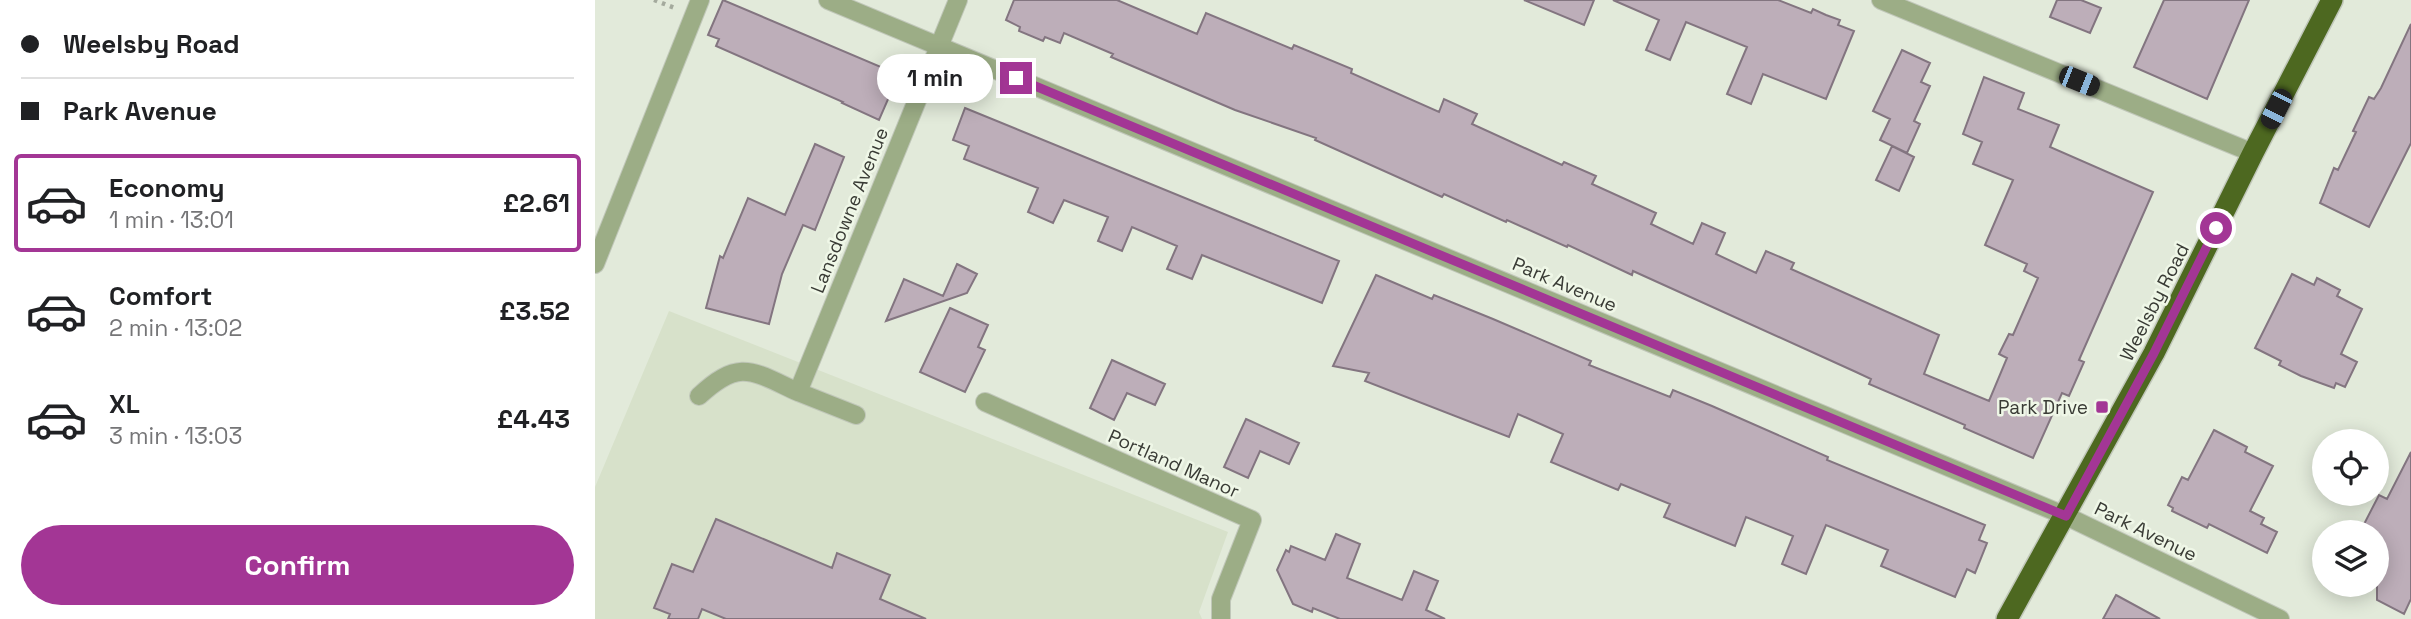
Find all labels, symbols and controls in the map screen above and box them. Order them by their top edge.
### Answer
text: Weelsby Road [63,27,240,61]
callout: 1 min [876,54,991,102]
route end [1000,62,1032,94]
text: 1 min [907,63,963,93]
car [2056,63,2103,99]
car [2258,86,2295,132]
text: Park Avenue [63,94,217,128]
street label: Lansdowne Avenue [805,124,894,297]
text: Economy [109,171,225,205]
icon: car [25,172,88,235]
text: £2.61 [503,186,570,220]
text: 1 min · 13:01 [109,205,234,235]
route start [2200,212,2232,244]
street label: Weelsby Road [2114,239,2195,365]
street label: Park Avenue [1509,251,1621,318]
text: Comfort [109,279,212,313]
icon: car [25,280,88,343]
text: £3.52 [499,294,570,328]
text: 2 min · 13:02 [109,313,242,343]
text: XL [109,387,140,421]
icon: car [25,388,88,451]
place label: Park Drive [1998,395,2088,420]
marker: Park Drive [2094,399,2110,415]
text: £4.43 [497,402,570,436]
text: 3 min · 13:03 [109,421,242,451]
street label: Portland Manor [1104,423,1243,504]
map controls [2312,429,2389,597]
button: locate [2312,429,2389,506]
street label: Park Avenue [2090,496,2201,567]
button: layers [2312,520,2389,597]
button: Confirm [21,525,574,605]

